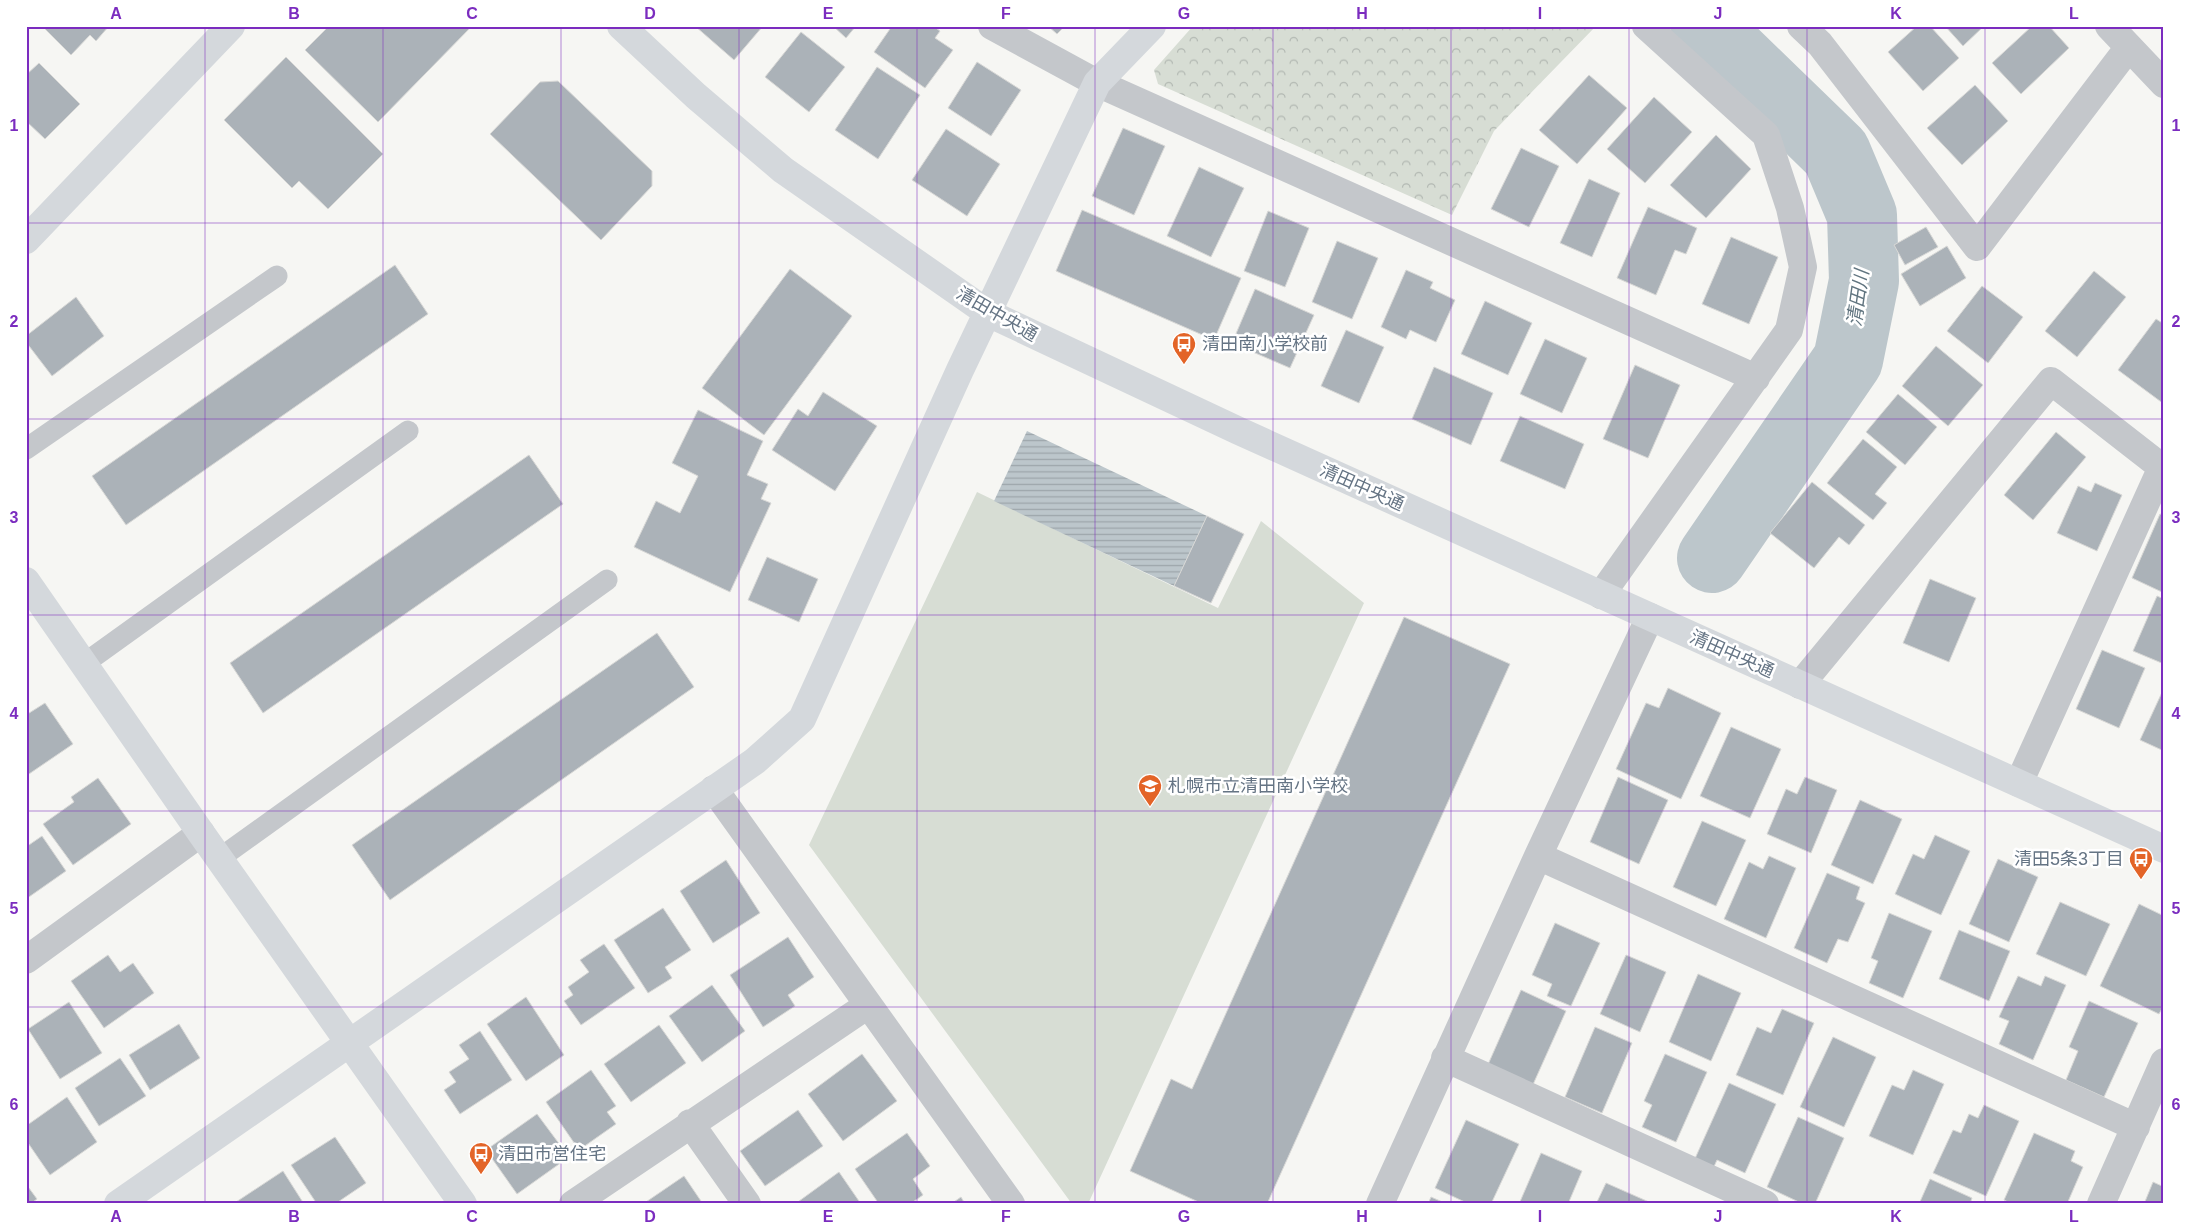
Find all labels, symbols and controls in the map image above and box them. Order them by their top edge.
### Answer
text: A [110,5,122,22]
text: B [288,5,300,22]
text: C [466,5,478,22]
text: D [644,5,656,22]
text: E [823,5,834,22]
text: F [1001,5,1011,22]
text: G [1178,5,1190,22]
text: H [1356,5,1368,22]
text: I [1538,5,1542,22]
text: J [1714,5,1722,22]
text: K [1890,5,1902,22]
text: L [2069,5,2079,22]
text: 1 [10,117,19,134]
text: 1 [2172,117,2181,134]
water label: 清田川 [1844,266,1873,328]
street label: 清田中央通 [953,283,1041,345]
text: 2 [10,313,19,330]
text: 2 [2172,313,2181,330]
bus stop icon: 清田南小学校前 [1171,331,1197,365]
place label: 清田南小学校前 [1202,334,1328,354]
street label: 清田中央通 [1317,460,1407,514]
text: 3 [10,509,19,526]
text: 3 [2172,509,2181,526]
street label: 清田中央通 [1687,627,1777,681]
text: 4 [10,705,19,722]
text: 4 [2172,705,2181,722]
school or university icon: 札幌市立清田南小学校 [1137,773,1163,807]
place label: 札幌市立清田南小学校 [1168,776,1348,796]
bus stop icon: 清田5条3丁目 [2128,846,2154,880]
place label: 清田5条3丁目 [2014,849,2124,869]
text: 5 [10,900,19,917]
text: 5 [2172,900,2181,917]
text: 6 [10,1096,19,1113]
text: 6 [2172,1096,2181,1113]
bus stop icon: 清田市営住宅 [468,1141,494,1175]
place label: 清田市営住宅 [498,1144,606,1164]
text: A [110,1208,122,1225]
text: B [288,1208,300,1225]
text: C [466,1208,478,1225]
text: D [644,1208,656,1225]
text: E [823,1208,834,1225]
text: F [1001,1208,1011,1225]
text: G [1178,1208,1190,1225]
text: H [1356,1208,1368,1225]
text: I [1538,1208,1542,1225]
text: J [1714,1208,1722,1225]
text: K [1890,1208,1902,1225]
text: L [2069,1208,2079,1225]

